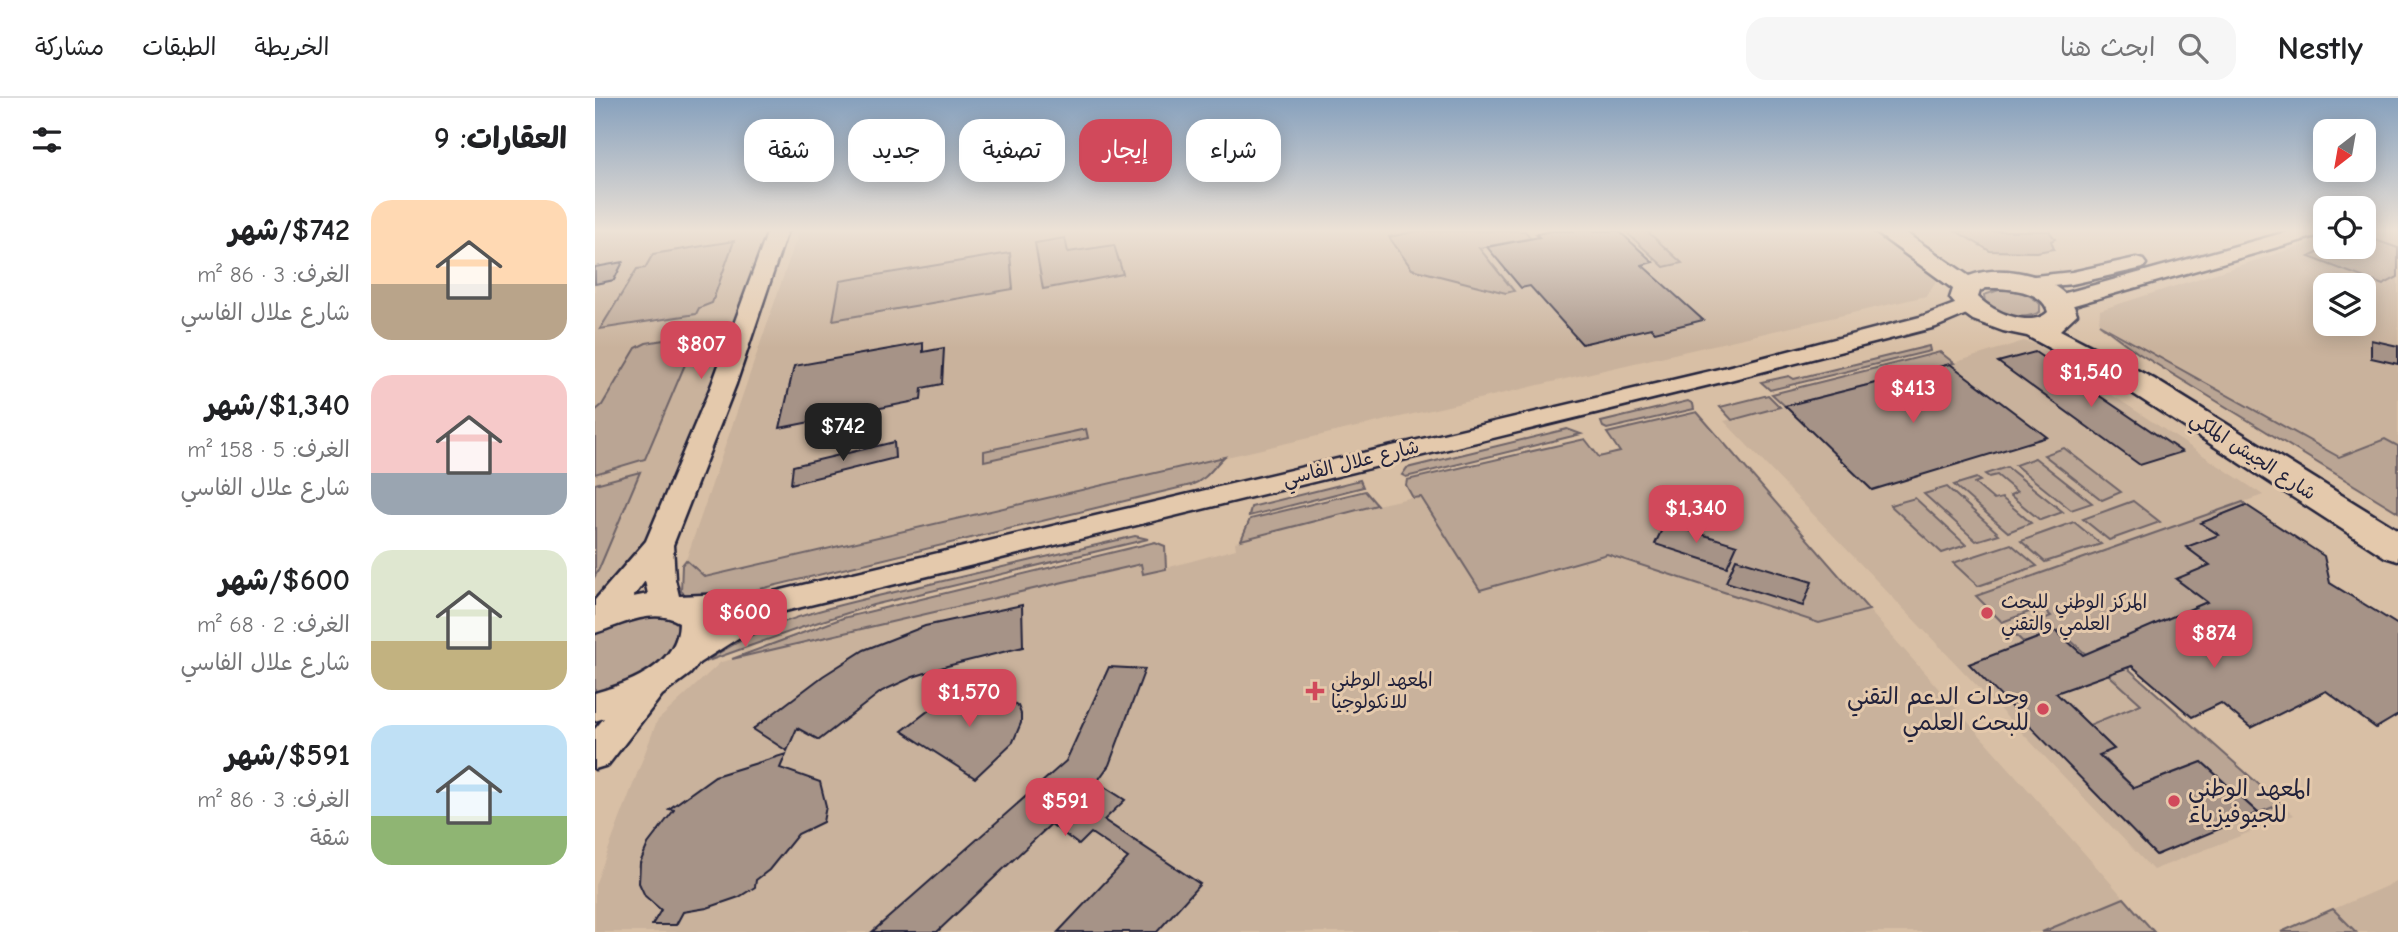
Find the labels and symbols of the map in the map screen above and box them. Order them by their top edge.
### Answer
north arrow [2313,119,2377,182]
pin: $807 [660,322,742,381]
pin: $1,540 [2034,350,2148,409]
pin: $413 [1872,366,1954,425]
pin: $742 [802,404,884,463]
street label: شارع الجيش الملكي [2183,407,2320,509]
street label: شارع علال الفاسي [1280,435,1423,495]
pin: $1,340 [1639,486,1753,545]
pin: $600 [704,589,786,649]
place label: المركز الوطني للبحث العلمي والتقني [2001,591,2147,640]
marker: المركز الوطني للبحث العلمي والتقني [1979,605,1995,621]
pin: $874 [2173,610,2255,670]
place label: المعهد الوطني للانكولوجيا [1331,669,1433,714]
pin: $1,570 [912,670,1026,729]
marker: المعهد الوطني للانكولوجيا [1305,681,1325,701]
place label: وحدات الدعم التقني للبحث العلمي [1847,683,2029,743]
marker: وحدات الدعم التقني للبحث العلمي [2035,701,2051,717]
place label: المعهد الوطني للجيوفيزياء [2188,775,2311,829]
pin: $591 [1024,778,1106,838]
marker: المعهد الوطني للجيوفيزياء [2166,793,2182,809]

